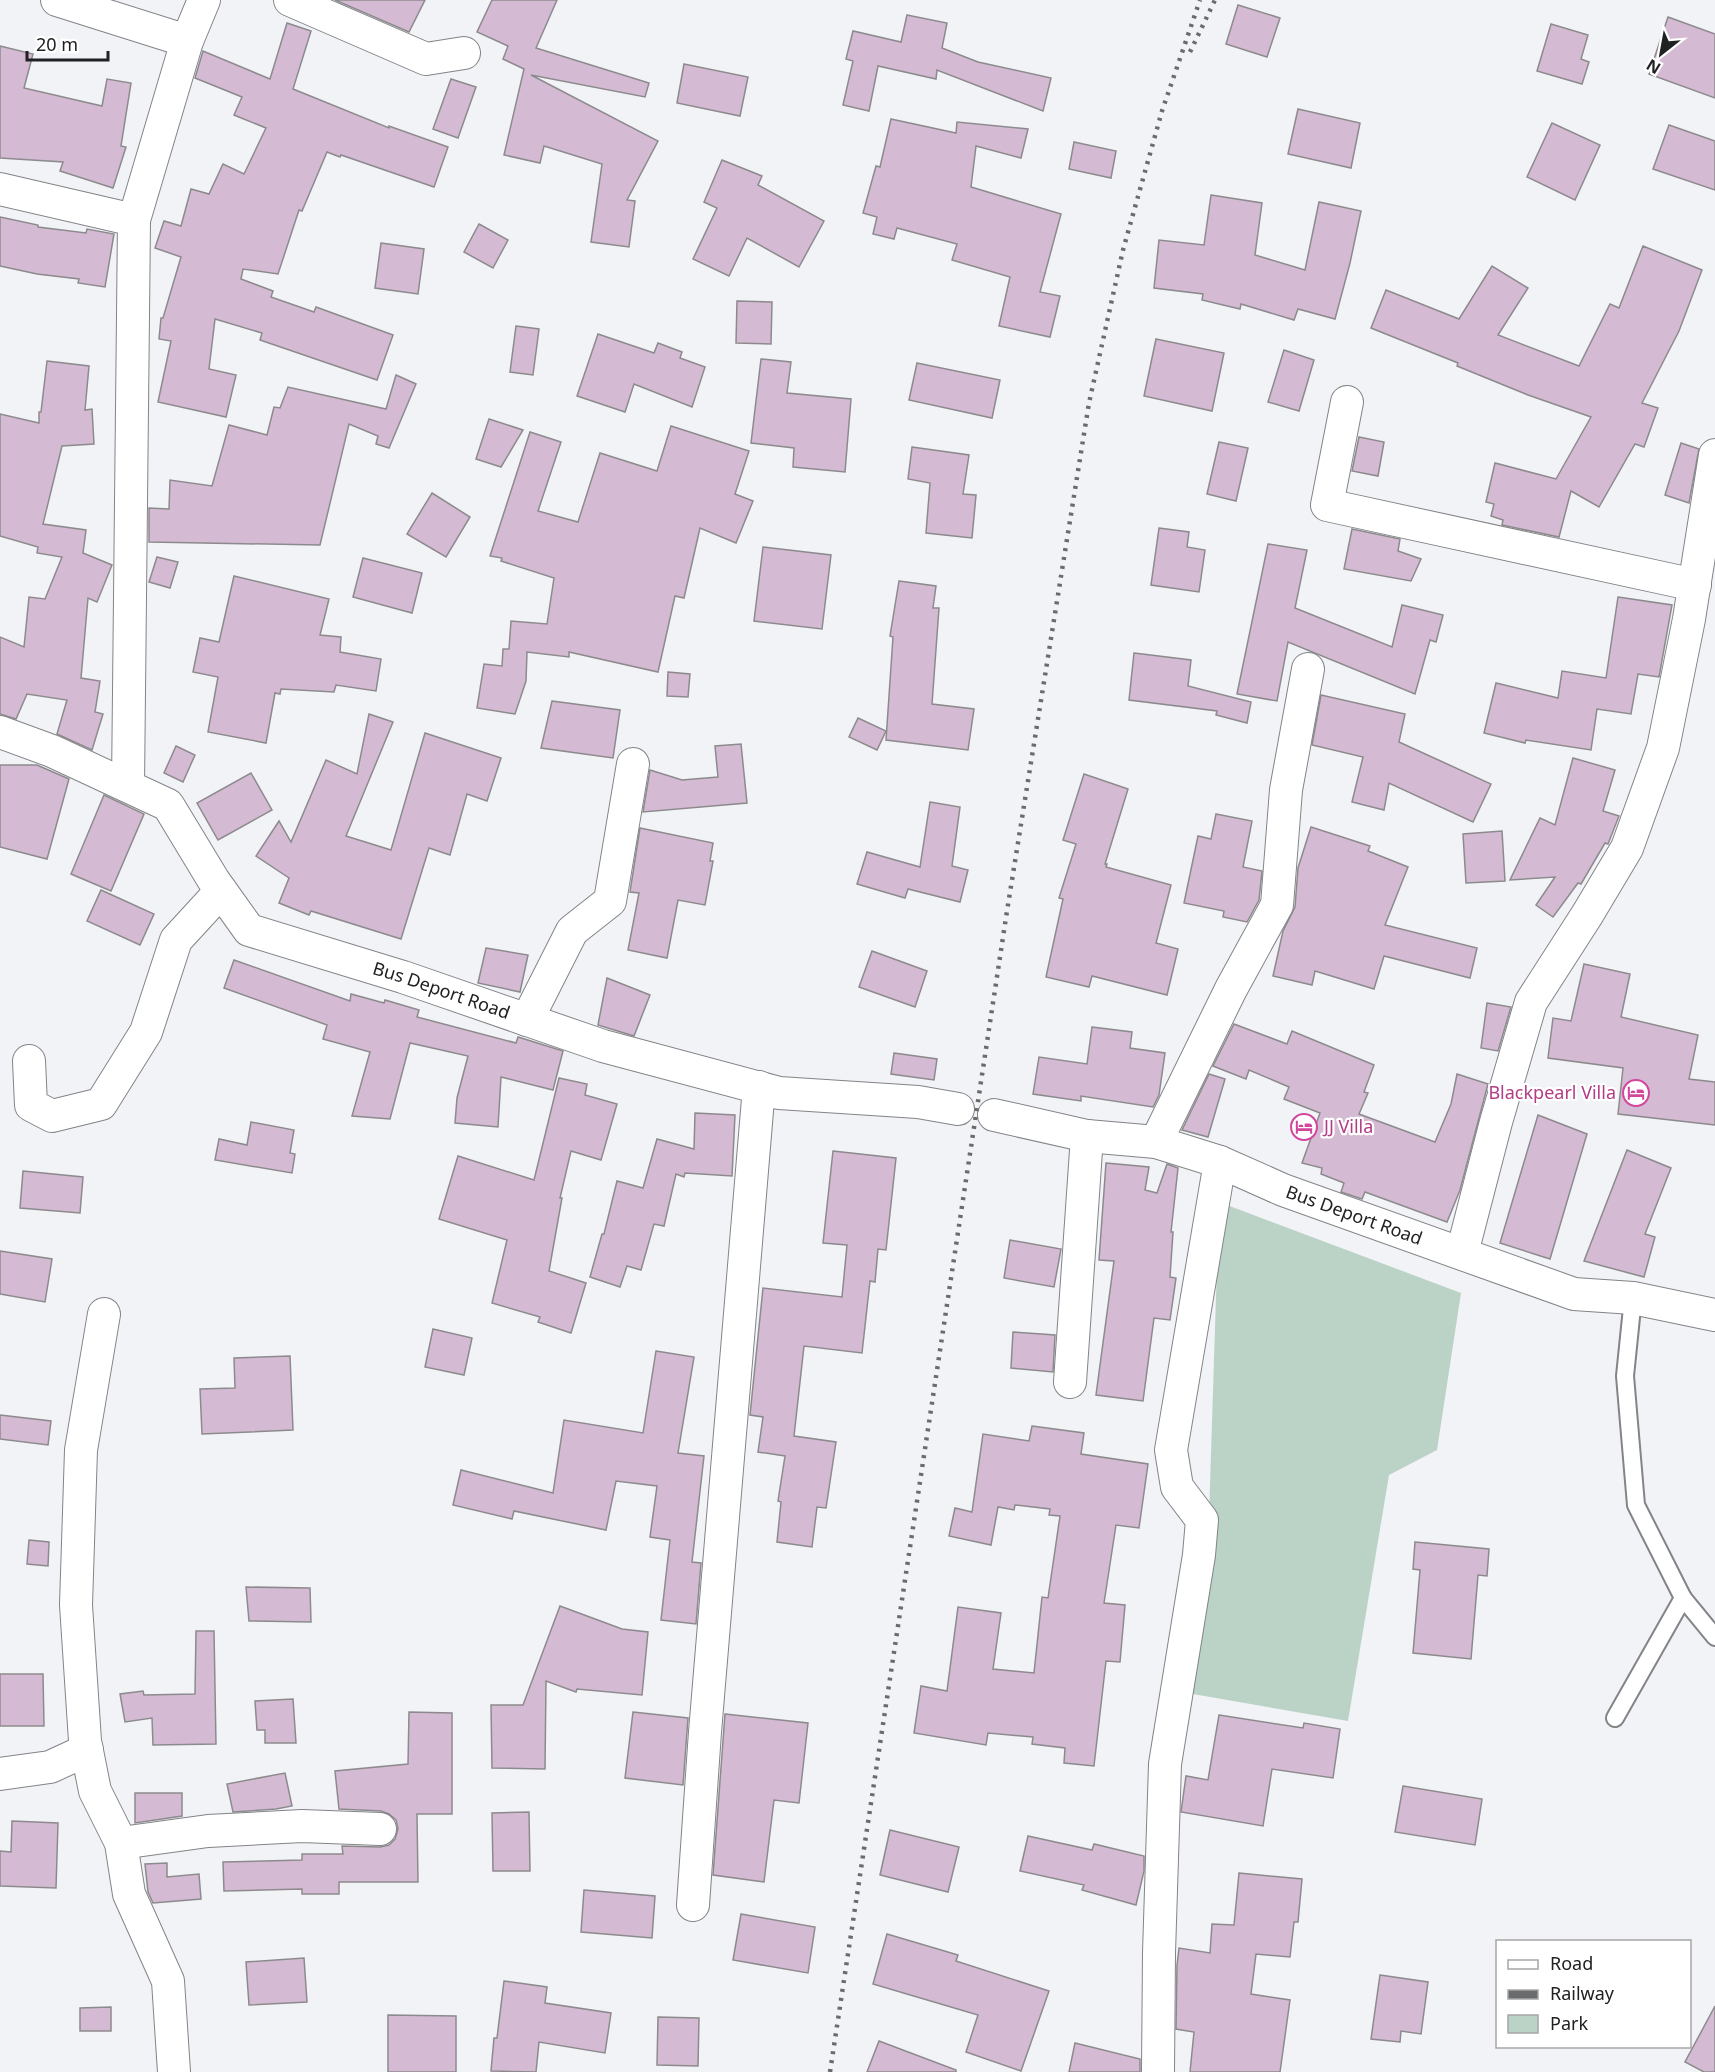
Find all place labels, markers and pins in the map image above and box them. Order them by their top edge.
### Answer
hotel icon: Blackpearl Villa [1621,1078,1651,1108]
place label: Blackpearl Villa [1488,1080,1616,1104]
hotel icon: JJ Villa [1289,1112,1319,1142]
place label: JJ Villa [1322,1114,1373,1138]

